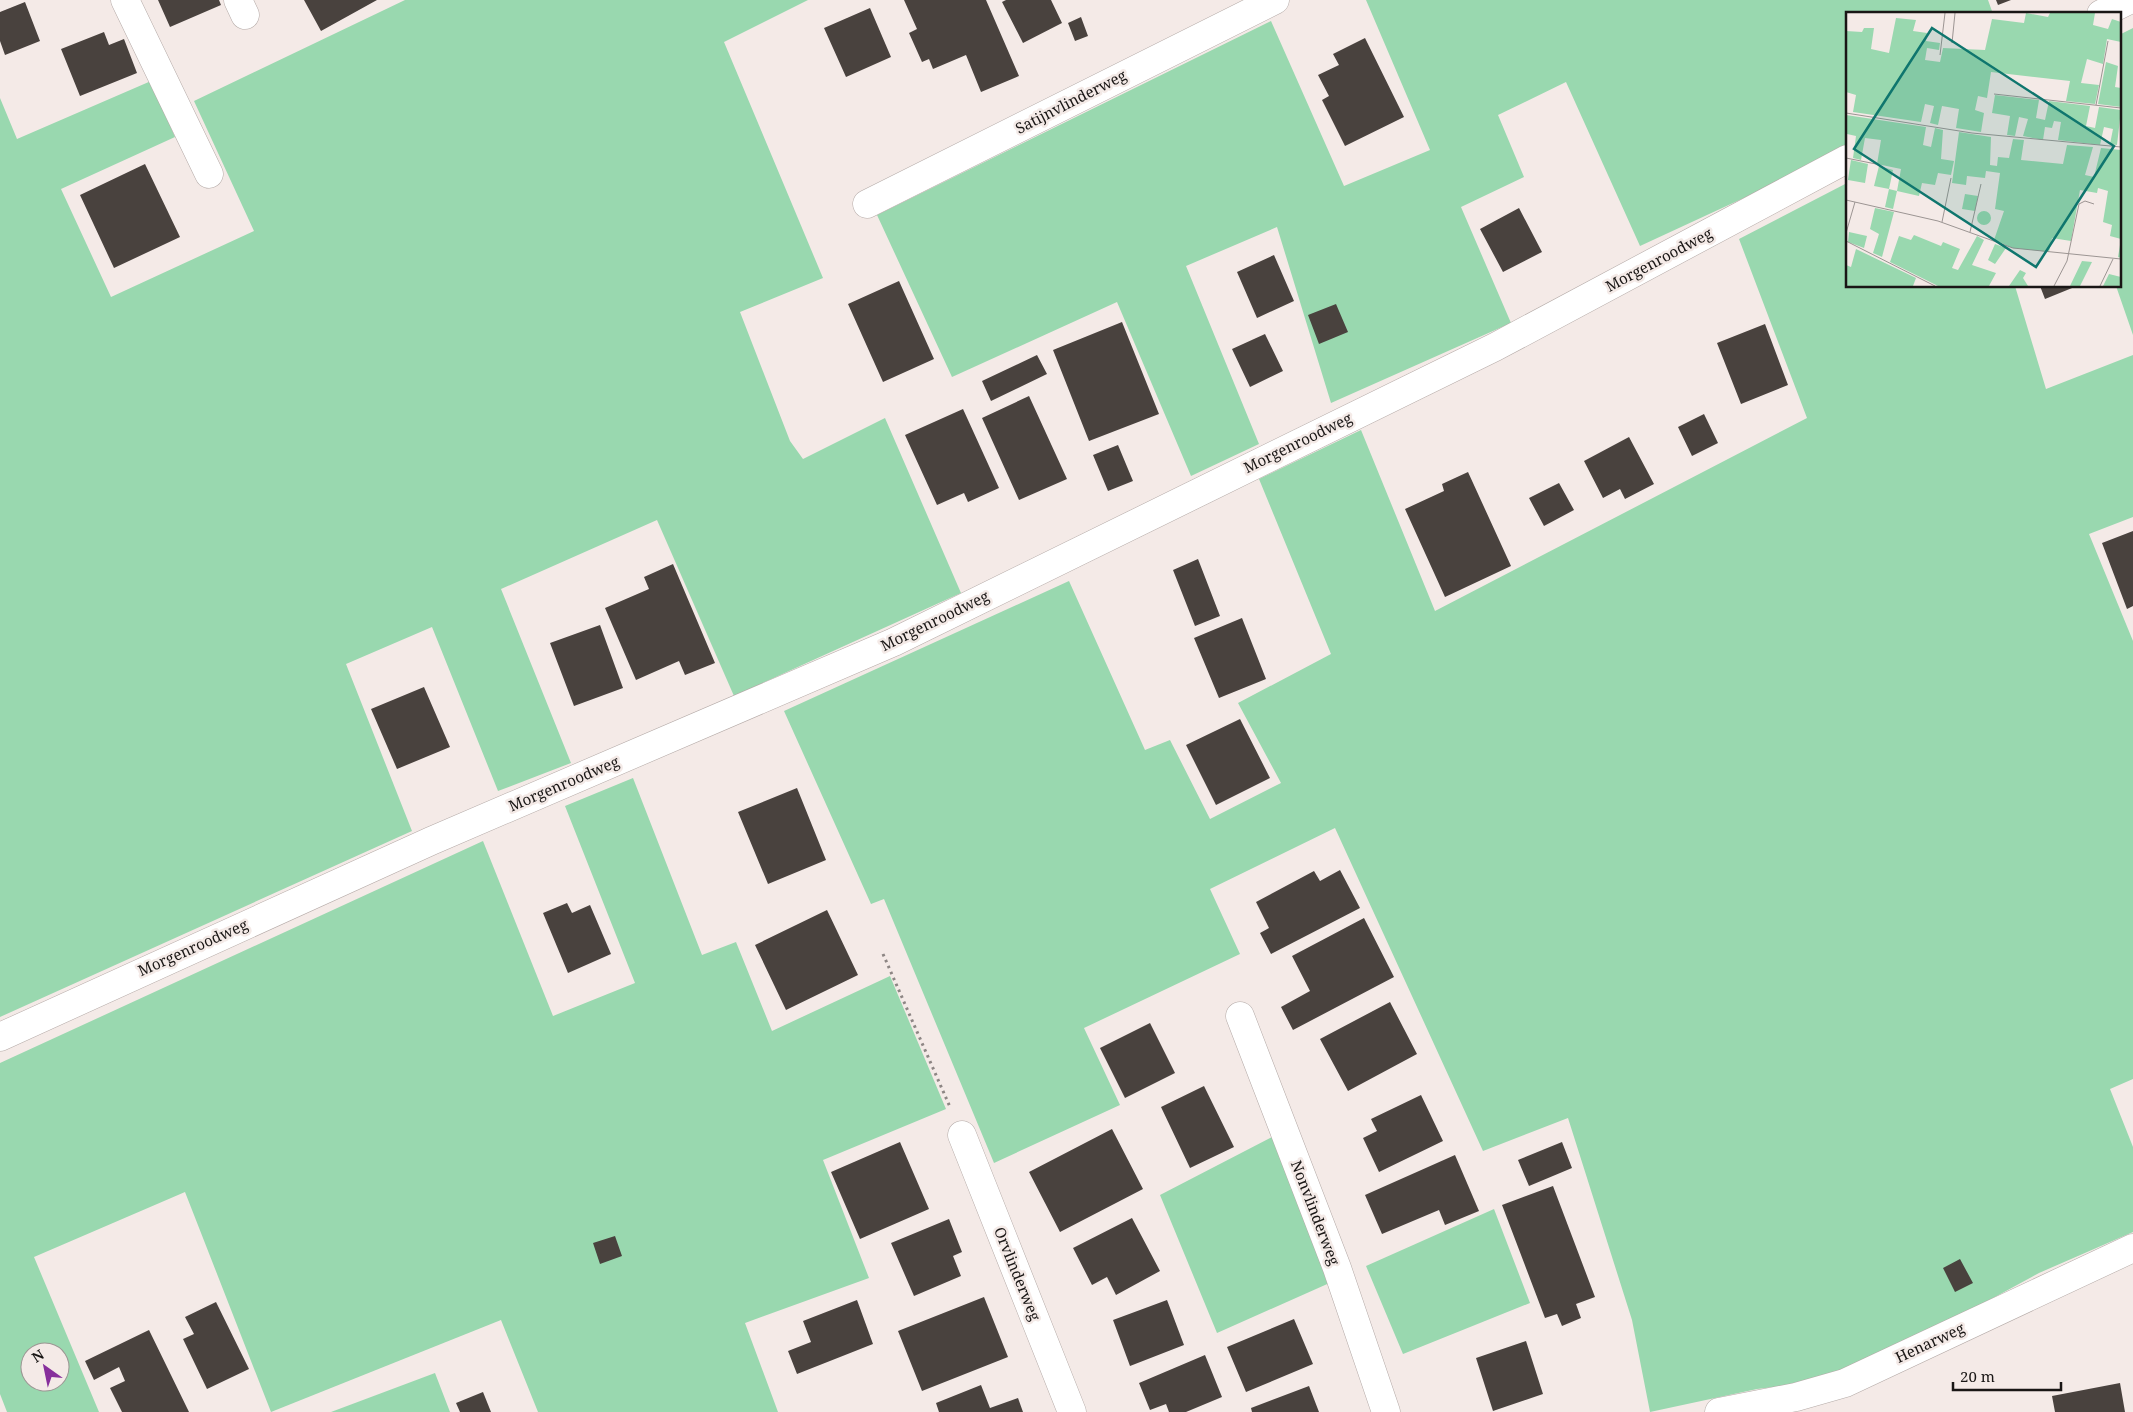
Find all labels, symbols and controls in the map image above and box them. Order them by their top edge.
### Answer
inset map [1846,12,2120,288]
street label: Satijnvlinderweg [1012,65,1129,138]
street label: Morgenroodweg [1602,223,1715,296]
street label: Morgenroodweg [1240,407,1355,477]
street label: Morgenroodweg [877,585,992,655]
street label: Morgenroodweg [505,751,622,815]
street label: Morgenroodweg [135,914,251,980]
street label: Nonvlinderweg [1287,1157,1345,1268]
street label: Orvlinderweg [990,1224,1046,1323]
street label: Henarweg [1892,1317,1967,1367]
north arrow [20,1342,70,1392]
text: N [28,1345,47,1367]
scale bar [1953,1360,2060,1392]
text: 20 m [1960,1366,1995,1386]

